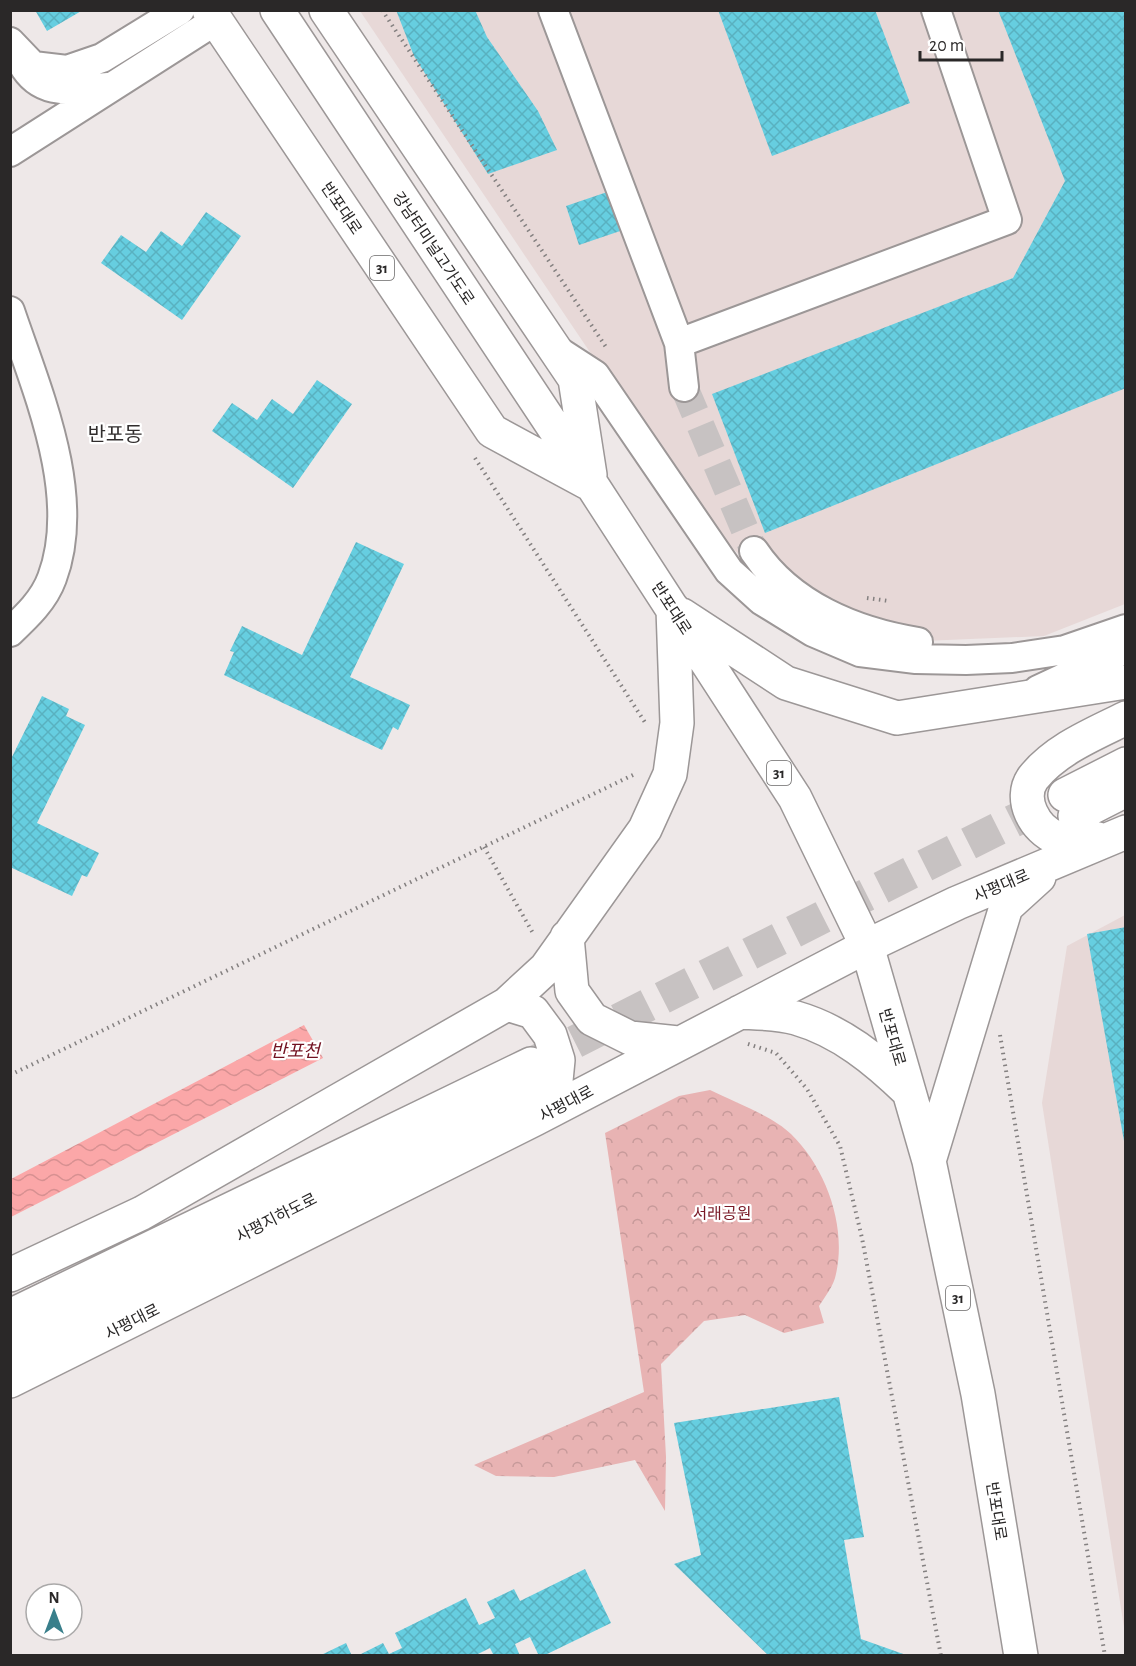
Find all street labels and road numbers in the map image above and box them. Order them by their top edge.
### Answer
street label: 반포대로 [318,180,364,238]
street label: 강남터미널고가도로 [389,189,477,308]
road number: 31 [370,256,394,280]
street label: 반포대로 [648,579,694,638]
road number: 31 [767,761,791,785]
street label: 사평대로 [971,867,1032,905]
street label: 반포대로 [876,1007,908,1068]
street label: 사평대로 [537,1083,596,1125]
street label: 사평지하도로 [233,1191,320,1245]
road number: 31 [946,1286,970,1310]
street label: 사평대로 [103,1301,163,1342]
street label: 반포대로 [984,1481,1009,1542]

